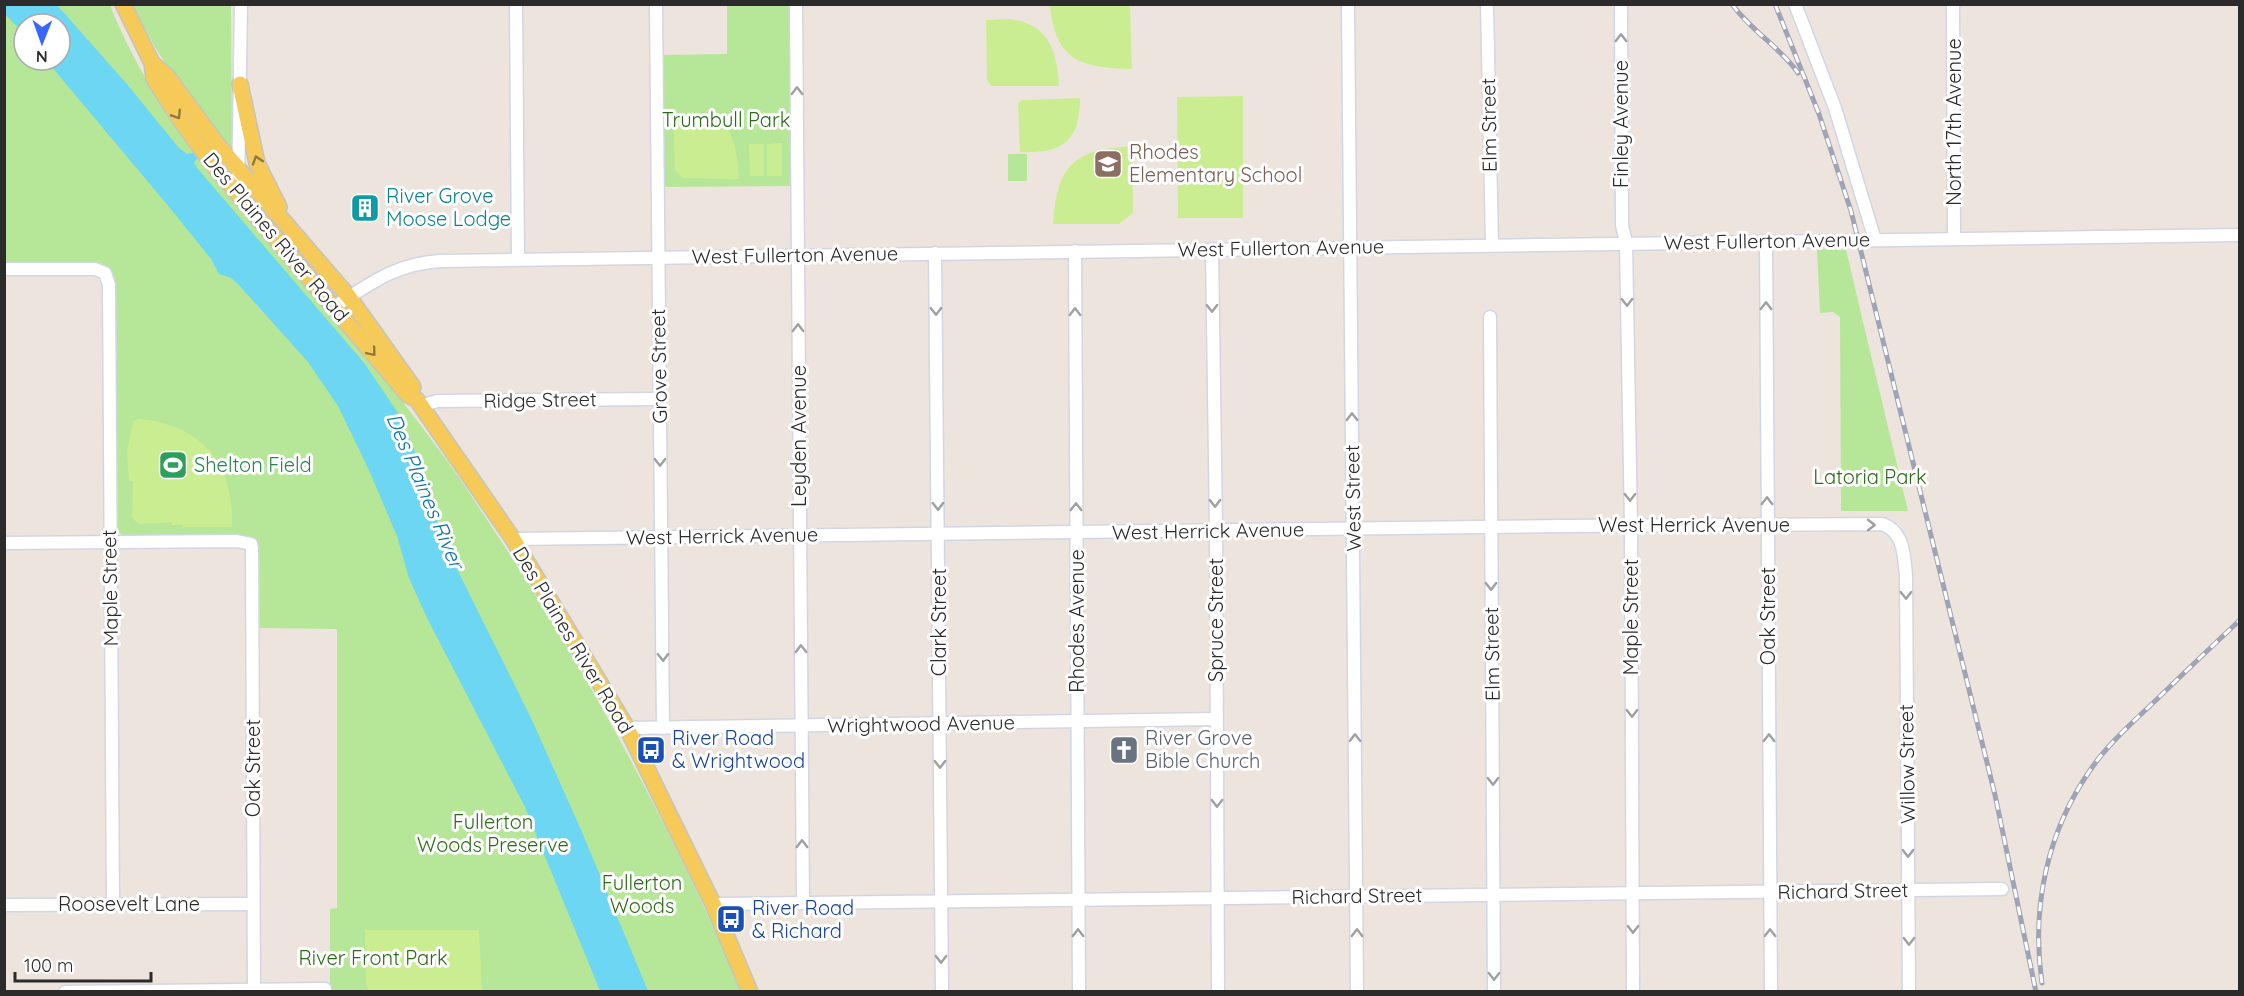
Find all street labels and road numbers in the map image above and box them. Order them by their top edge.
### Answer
street label: North 17th Avenue [1941,38,1966,206]
street label: Finley Avenue [1608,60,1633,188]
street label: Elm Street [1475,77,1502,172]
street label: Des Plaines River Road [198,147,355,327]
street label: West Fullerton Avenue [1664,226,1870,255]
street label: West Fullerton Avenue [1178,233,1384,262]
street label: West Fullerton Avenue [692,240,898,269]
street label: Grove Street [645,308,672,424]
street label: Leyden Avenue [786,365,811,507]
street label: Ridge Street [483,386,597,413]
street label: West Street [1339,444,1366,552]
street label: West Herrick Avenue [1598,512,1790,537]
street label: West Herrick Avenue [1112,516,1304,545]
street label: West Herrick Avenue [626,521,818,550]
street label: Maple Street [96,529,123,647]
street label: Des Plaines River Road [508,542,639,738]
street label: Rhodes Avenue [1064,549,1089,693]
street label: Spruce Street [1203,558,1228,682]
street label: Maple Street [1618,558,1643,675]
street label: Oak Street [1755,567,1780,665]
street label: Clark Street [926,568,951,676]
street label: Elm Street [1478,606,1505,701]
street label: Willow Street [1893,704,1920,824]
street label: Wrightwood Avenue [827,709,1015,738]
street label: Oak Street [240,719,265,817]
street label: Richard Street [1777,877,1909,904]
street label: Richard Street [1291,882,1423,909]
street label: Roosevelt Lane [58,891,200,916]

